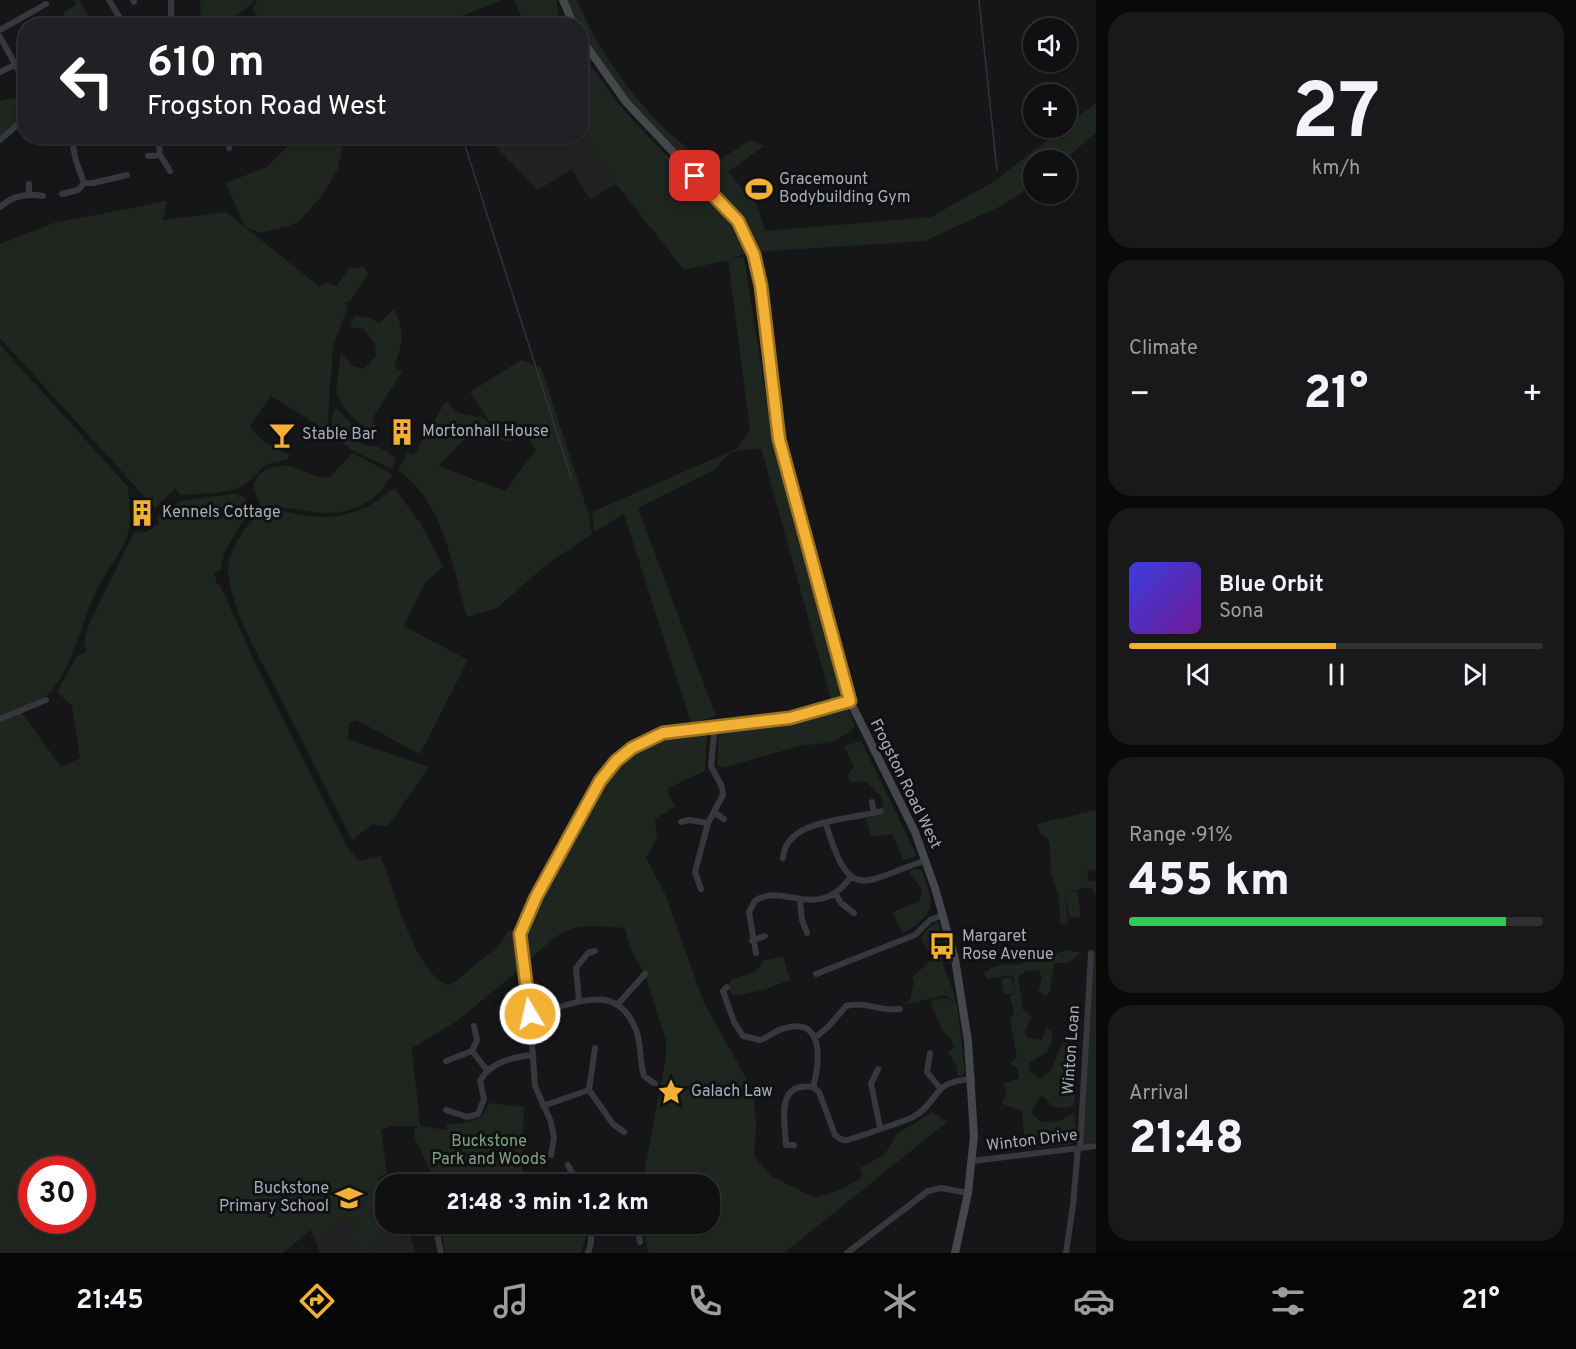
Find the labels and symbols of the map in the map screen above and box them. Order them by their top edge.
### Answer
pin [669,150,720,201]
place label: Gracemount Bodybuilding Gym [779,170,910,208]
sports icon: Gracemount Bodybuilding Gym [744,174,774,204]
building icon: Mortonhall House [387,417,417,447]
bar icon: Stable Bar [267,420,297,450]
place label: Mortonhall House [422,422,549,442]
place label: Stable Bar [302,425,377,445]
building icon: Kennels Cottage [127,498,157,528]
place label: Kennels Cottage [162,503,281,523]
street label: Frogston Road West [865,716,945,852]
place label: Margaret Rose Avenue [962,927,1054,965]
bus stop icon: Margaret Rose Avenue [927,931,957,961]
position arrow [498,982,562,1046]
street label: Winton Loan [1059,1005,1085,1095]
place icon: Galach Law [656,1077,686,1107]
place label: Galach Law [691,1082,773,1102]
street label: Winton Drive [985,1125,1079,1157]
park label: Buckstone Park and Woods [431,1132,547,1170]
speed limit sign: 30 [18,1156,96,1234]
place label: Buckstone Primary School [219,1179,329,1217]
school or university icon: Buckstone Primary School [334,1183,364,1213]

